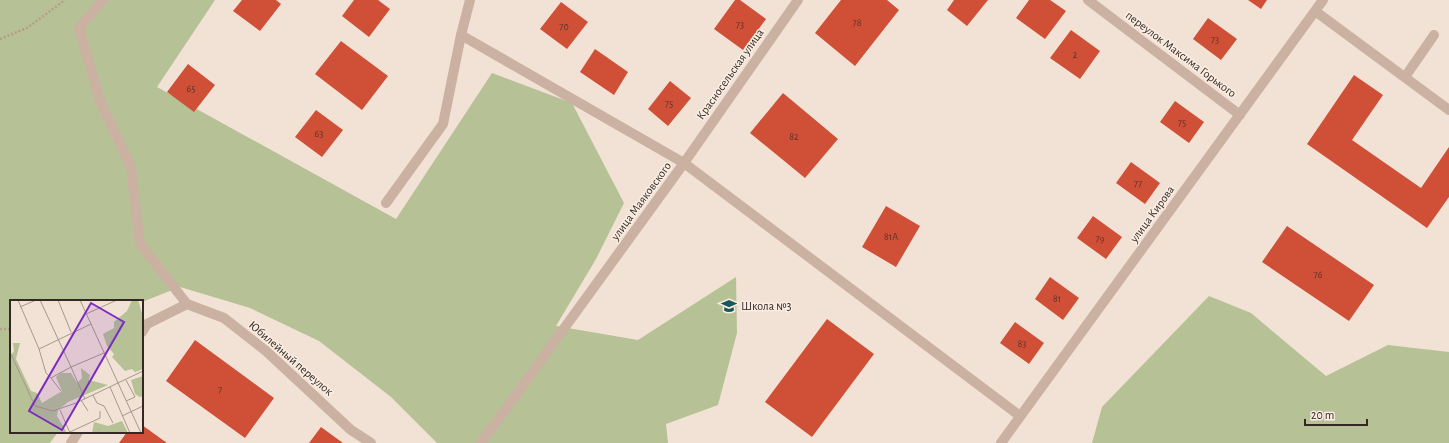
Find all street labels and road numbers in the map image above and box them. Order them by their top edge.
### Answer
street label: переулок Максима Горького [1123,9,1239,100]
street label: Красносельская улица [694,26,767,122]
street label: улица Маяковского [608,160,674,244]
street label: улица Кирова [1127,183,1178,246]
street label: Юбилейный переулок [246,318,336,399]

